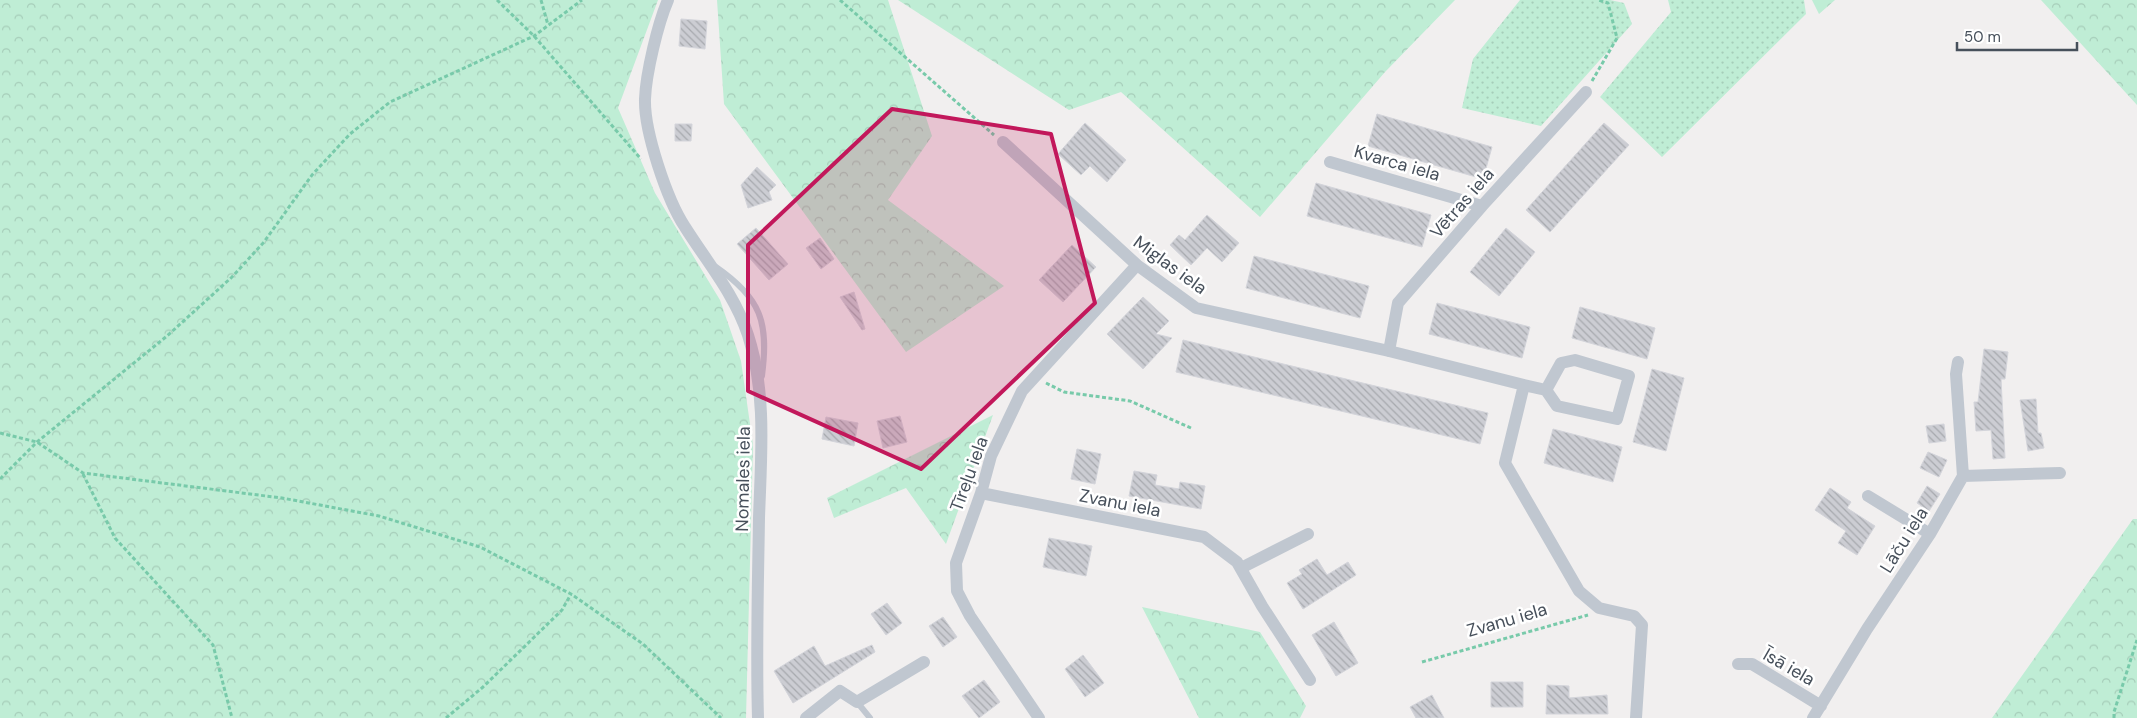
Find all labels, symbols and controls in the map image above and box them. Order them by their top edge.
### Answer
scale bar [1957,20,2077,52]
text: 50 m [1964,27,2001,47]
street label: Kvarca iela [1351,139,1443,187]
street label: Vētras iela [1425,162,1499,244]
street label: Miglas iela [1128,230,1212,300]
street label: Nomales iela [730,426,756,532]
street label: Tīreļu iela [944,433,994,515]
street label: Zvanu iela [1077,483,1163,523]
street label: Lāču iela [1874,503,1934,577]
street label: Zvanu iela [1464,597,1550,643]
street label: Īsā iela [1757,642,1819,691]

